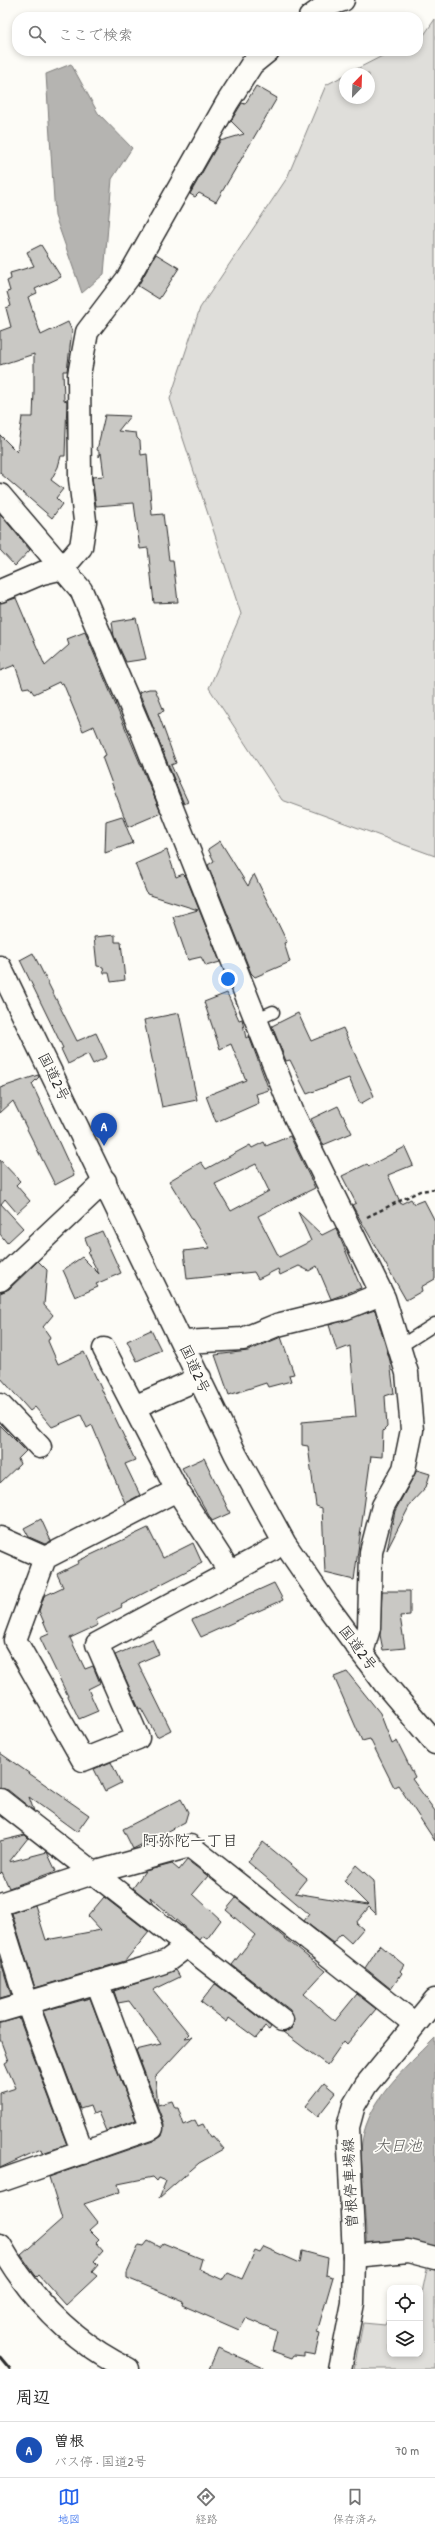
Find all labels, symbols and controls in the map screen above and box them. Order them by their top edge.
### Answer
search box [12,12,423,56]
icon: search [26,23,48,45]
text: ここで検索 [58,24,133,45]
north arrow [339,68,375,104]
your location [218,969,238,989]
street label: 国道2号 [34,1049,75,1105]
pin: A [91,1113,117,1146]
street label: 国道2号 [175,1341,216,1397]
street label: 国道2号 [334,1621,382,1675]
district label: 阿弥陀一丁目 [142,1829,238,1851]
water label: 大日池 [374,2134,423,2156]
street label: 曽根停車場線 [337,2138,362,2229]
map controls [387,2285,423,2357]
button: locate [387,2285,423,2321]
button: layers [387,2321,423,2357]
text: 周辺 [16,2385,50,2408]
text: 曽根 [54,2430,84,2451]
text: A [26,2441,32,2459]
text: 70 m [395,2441,419,2459]
text: バス停 · 国道2号 [54,2452,147,2470]
tab: 地図 [58,2486,80,2526]
tab: 経路 [195,2486,217,2526]
tab: 保存済み [333,2486,377,2526]

